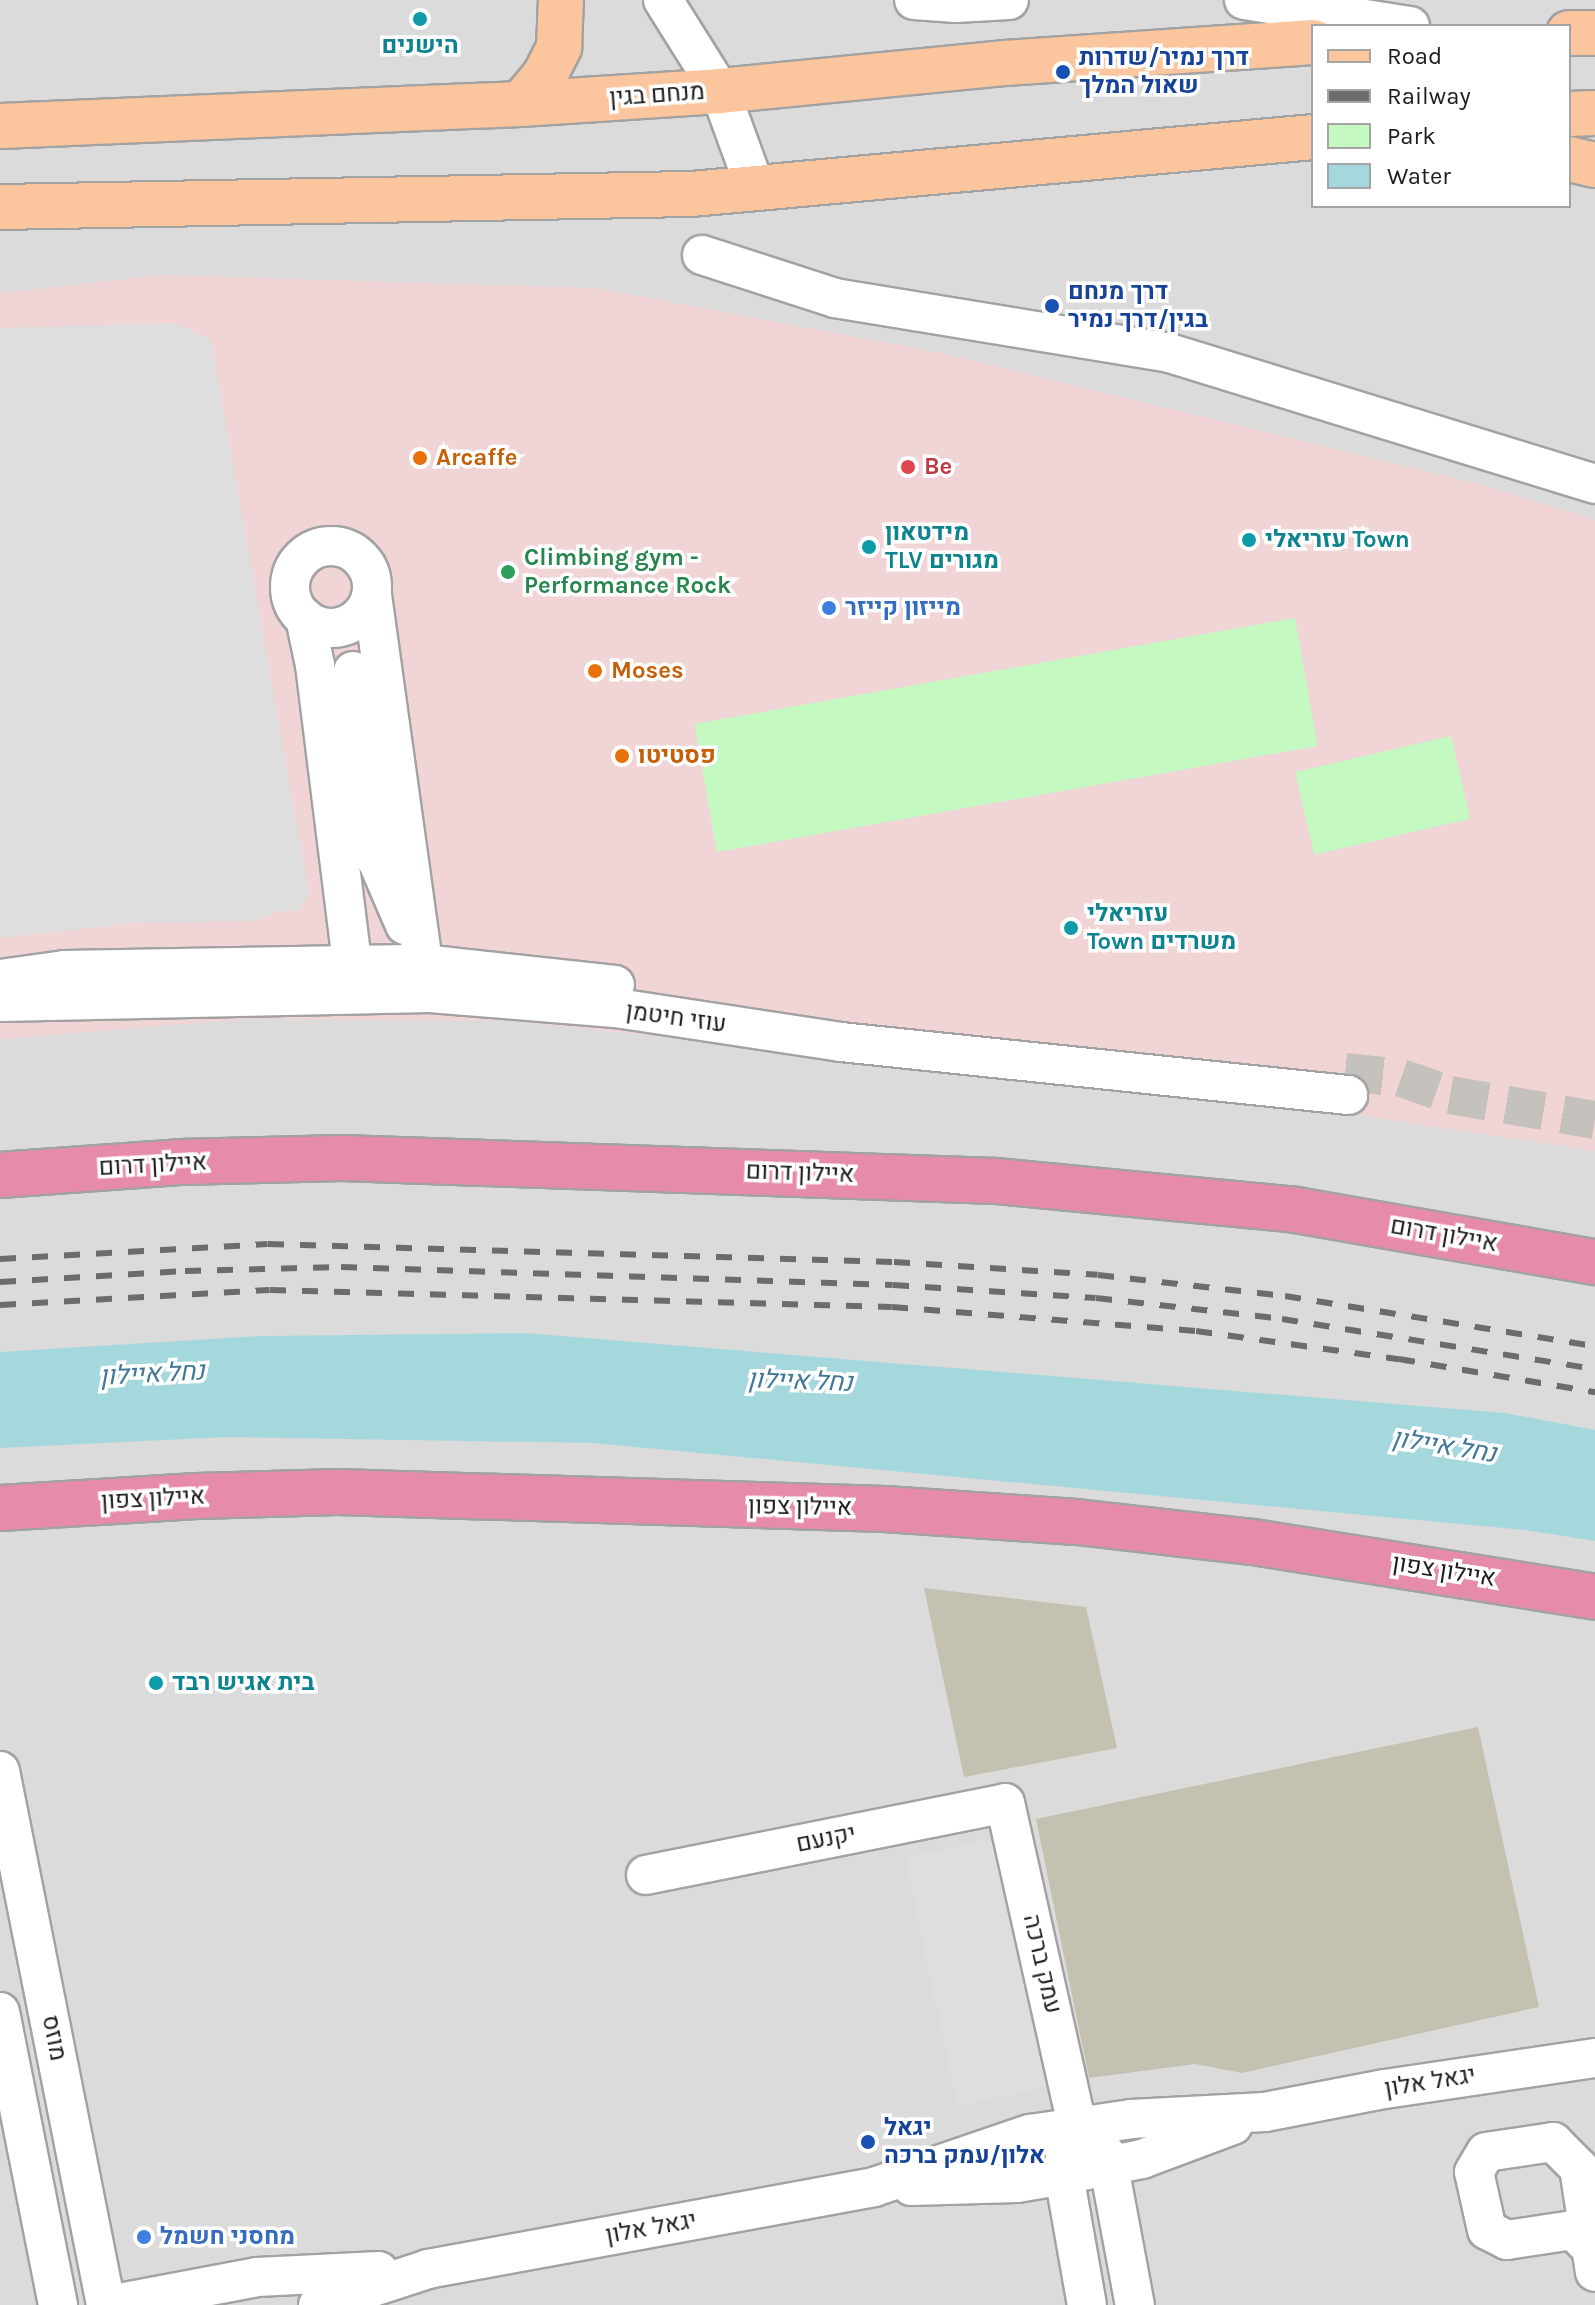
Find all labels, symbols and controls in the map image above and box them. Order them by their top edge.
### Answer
marker: הישנים [411,10,429,28]
legend [1311,24,1571,208]
place label: הישנים [381,32,459,60]
text: Road [1387,42,1442,70]
place label: דרך נמיר/שדרות שאול המלך [1079,44,1249,100]
marker: דרך נמיר/שדרות שאול המלך [1054,63,1072,81]
street label: מנחם בגין [608,77,706,113]
text: Railway [1387,82,1471,110]
text: Park [1387,122,1436,150]
text: Water [1387,162,1451,190]
place label: דרך מנחם בגין/דרך נמיר [1068,278,1208,334]
marker: דרך מנחם בגין/דרך נמיר [1043,297,1061,315]
place label: Arcaffe [436,444,518,472]
marker: Arcaffe [411,449,429,467]
place label: Be [924,453,952,481]
marker: Be [899,458,917,476]
place label: מידטאון TLV מגורים [885,519,999,575]
place label: עזריאלי Town [1265,526,1410,554]
marker: עזריאלי Town [1240,531,1258,549]
marker: מידטאון TLV מגורים [860,538,878,556]
place label: Climbing gym - Performance Rock [524,544,731,600]
marker: Climbing gym - Performance Rock [499,563,517,581]
place label: מייזון קייזר [845,594,961,622]
marker: מייזון קייזר [820,599,838,617]
place label: Moses [611,657,684,685]
marker: Moses [586,662,604,680]
place label: פסטיטו [638,742,716,770]
marker: פסטיטו [613,747,631,765]
place label: עזריאלי Town משרדים [1087,900,1236,956]
marker: עזריאלי Town משרדים [1062,919,1080,937]
street label: עוזי חיטמן [624,997,728,1039]
street label: איילון דרום [98,1148,208,1182]
street label: איילון דרום [745,1157,855,1189]
street label: איילון דרום [1388,1211,1500,1259]
water label: נחל איילון [99,1356,205,1392]
water label: נחל איילון [747,1364,853,1398]
water label: נחל איילון [1390,1422,1498,1470]
street label: איילון צפון [100,1482,206,1516]
street label: איילון צפון [748,1492,852,1522]
street label: איילון צפון [1390,1549,1498,1593]
place label: בית אגיש רבד [172,1669,315,1697]
marker: בית אגיש רבד [147,1674,165,1692]
street label: יקנעם [794,1819,858,1859]
street label: עמק ברכה [1017,1911,1067,2017]
street label: מוזס [35,2013,73,2063]
street label: יגאל אלון [1382,2061,1478,2103]
place label: יגאל אלון/עמק ברכה [884,2114,1045,2170]
marker: יגאל אלון/עמק ברכה [859,2133,877,2151]
street label: יגאל אלון [603,2206,699,2250]
place label: מחסני חשמל [160,2223,295,2251]
marker: מחסני חשמל [135,2228,153,2246]

